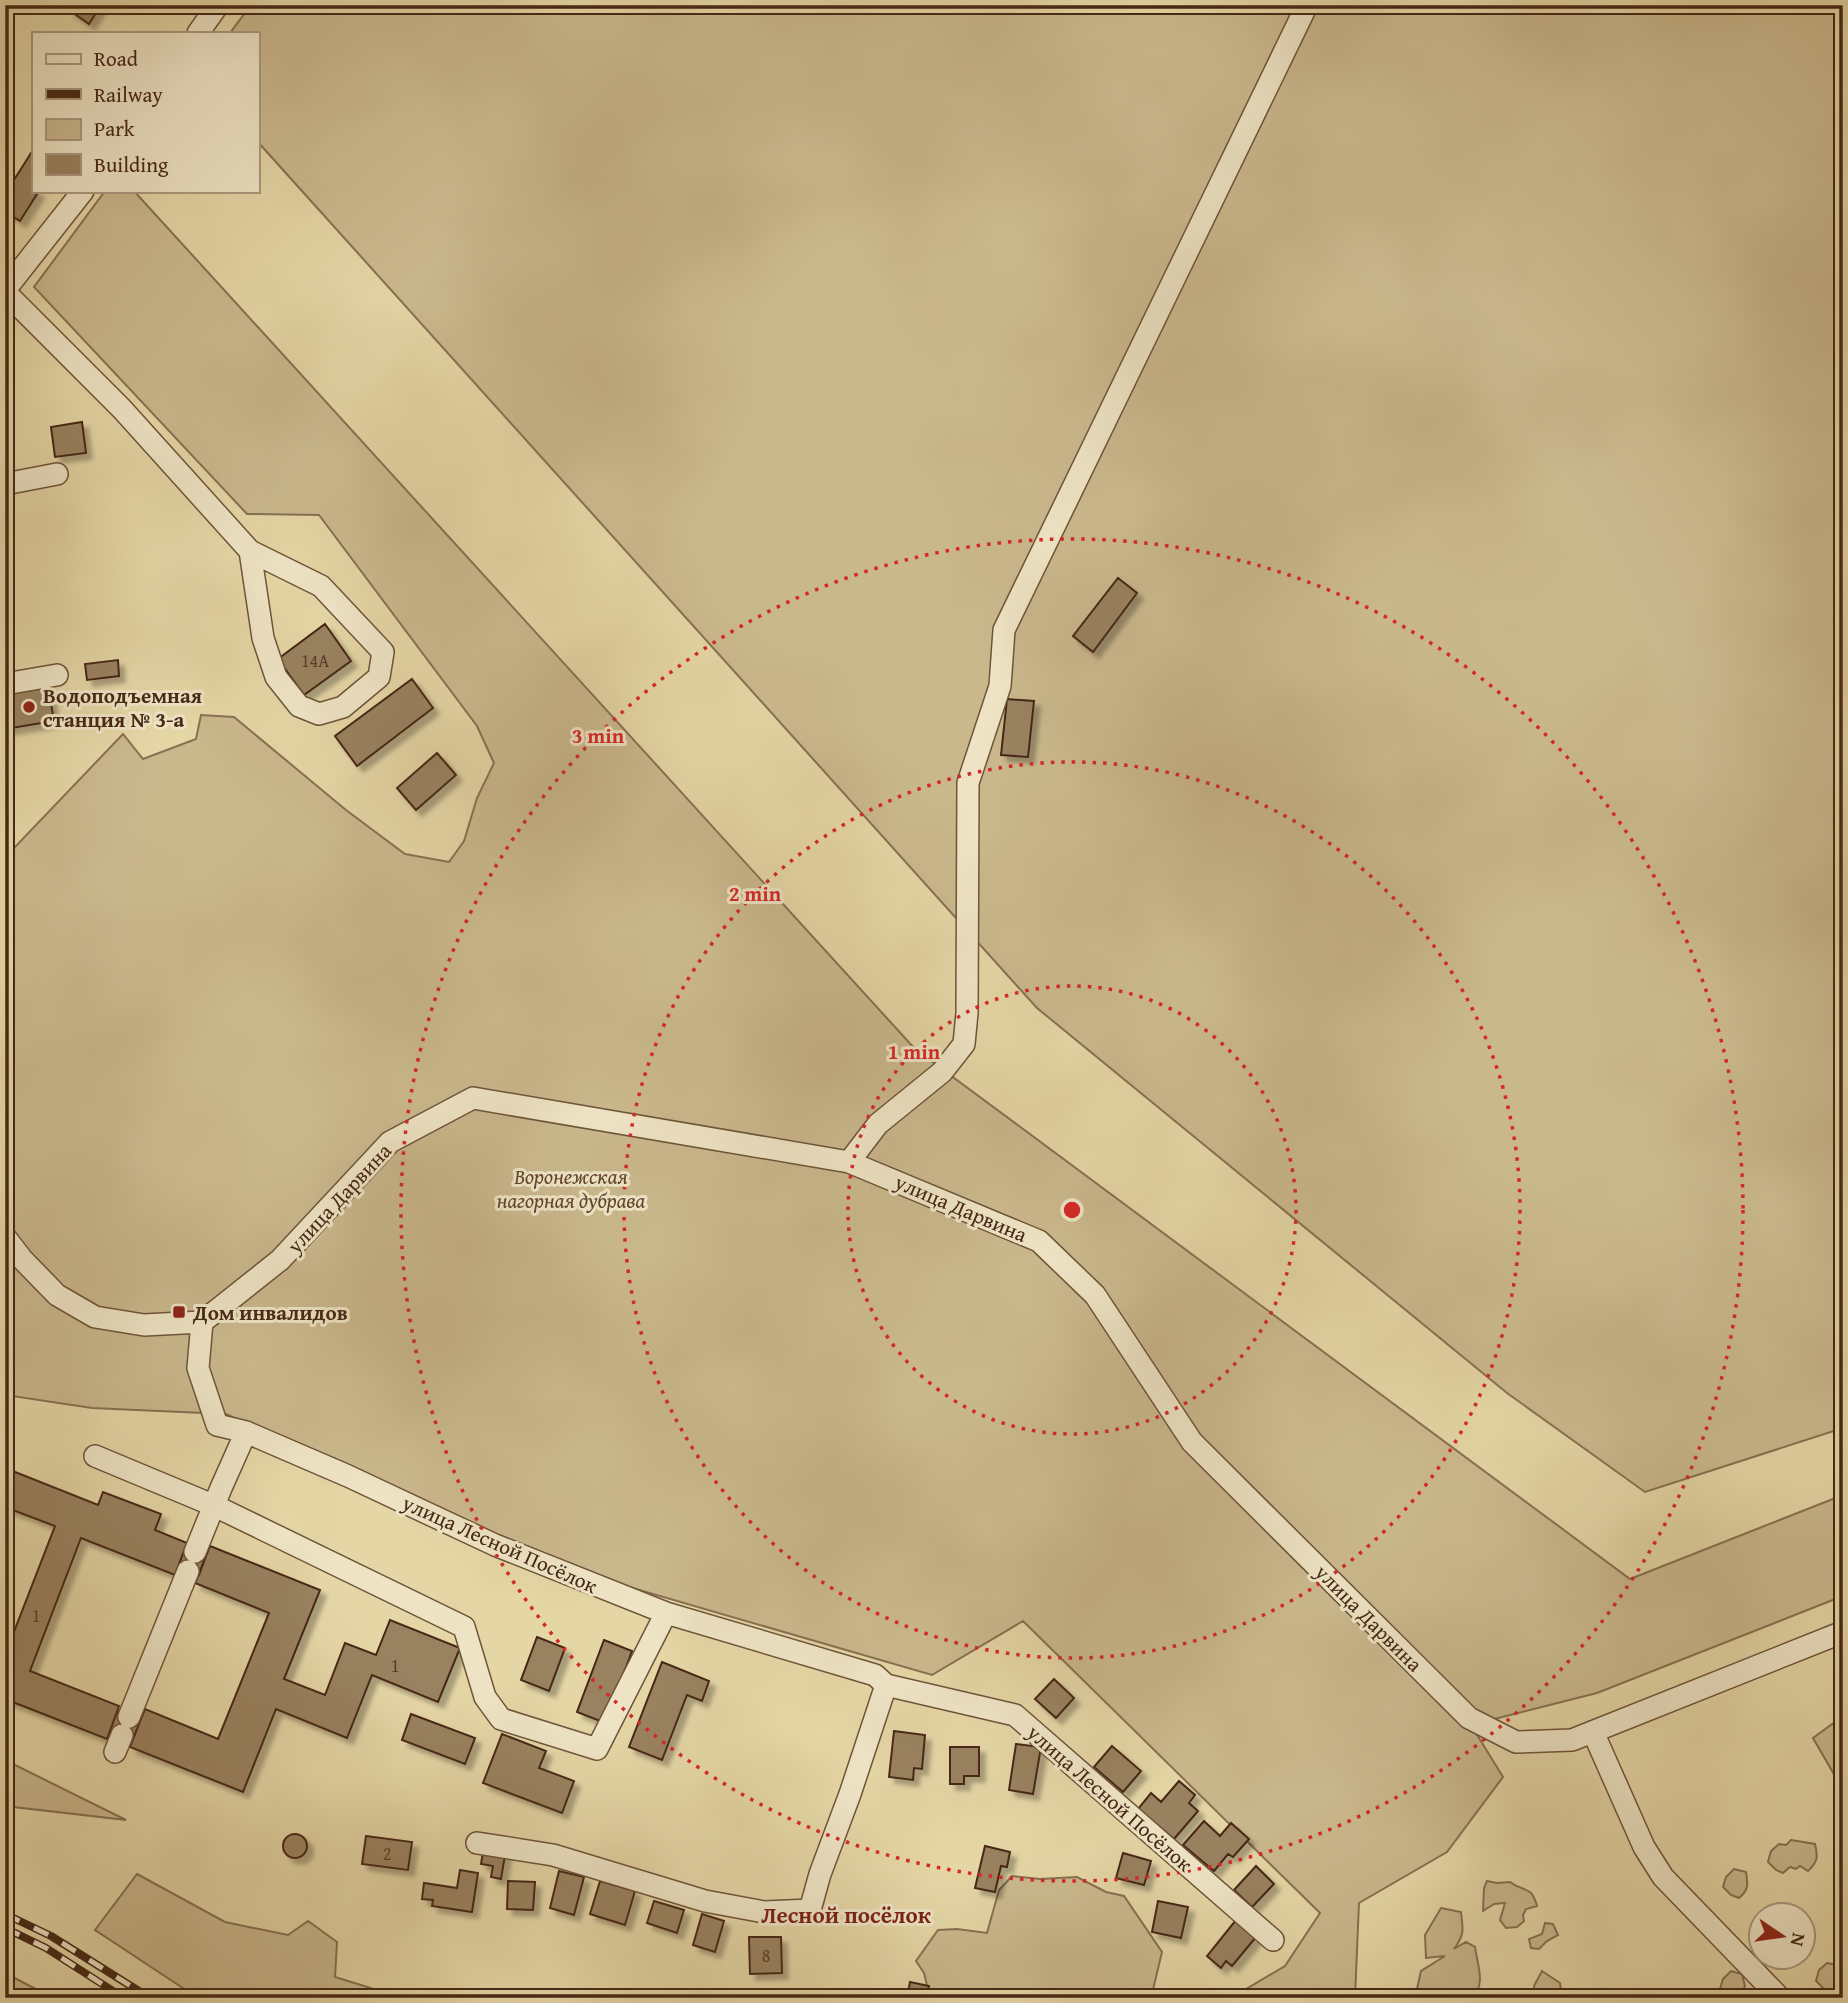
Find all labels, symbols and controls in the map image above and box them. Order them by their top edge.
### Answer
legend [32,32,259,192]
text: Road [94,43,139,74]
text: Railway [94,79,163,110]
text: Park [94,113,135,144]
text: Building [94,149,169,180]
house number: 14А [301,647,329,674]
place label: Водоподъемная станция № 3-а [43,680,202,735]
marker: Водоподъемная станция № 3-а [21,699,37,715]
text: 3 min [572,720,625,751]
text: 2 min [729,878,782,909]
text: 1 min [888,1036,941,1067]
street label: улица Дарвина [279,1136,398,1261]
park label: Воронежская нагорная дубрава [497,1161,646,1216]
street label: улица Дарвина [889,1166,1032,1250]
centre of rings [1060,1198,1084,1222]
place label: Дом инвалидов [192,1297,348,1328]
marker: Дом инвалидов [171,1304,187,1320]
street label: улица Лесной Посёлок [397,1487,602,1601]
street label: улица Дарвина [1307,1556,1430,1679]
house number: 1 [32,1602,40,1629]
house number: 1 [391,1652,399,1679]
street label: улица Лесной Посёлок [1020,1717,1200,1879]
house number: 2 [383,1840,391,1867]
district label: Лесной посёлок [761,1898,932,1931]
north arrow [1746,1902,1816,1972]
text: N [1783,1930,1814,1949]
house number: 8 [762,1942,770,1969]

